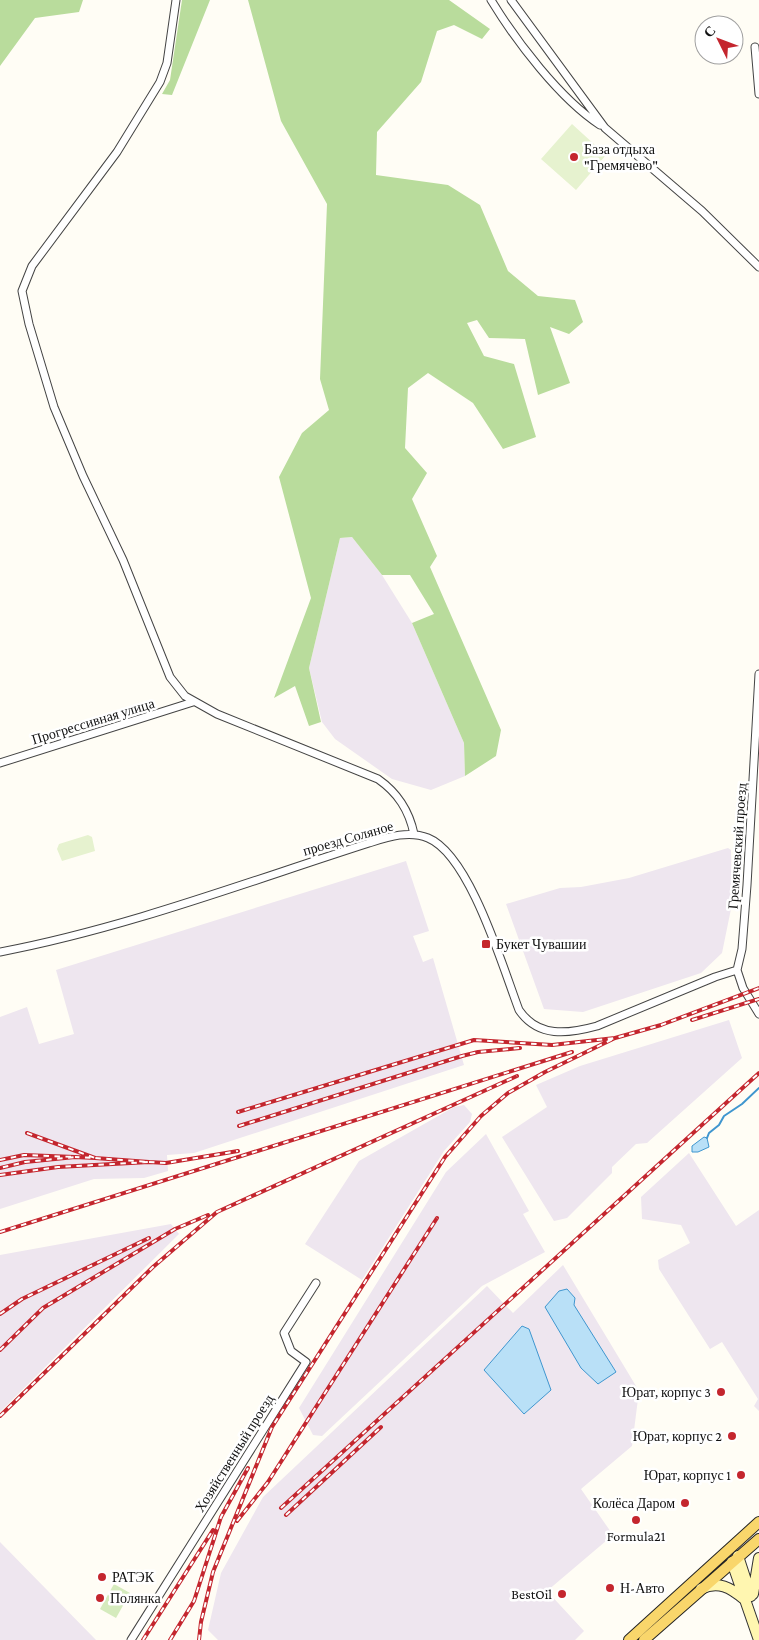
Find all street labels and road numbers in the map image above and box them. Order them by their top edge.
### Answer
street label: Прогрессивная улица [30,695,157,747]
street label: Гремячевский проезд [725,782,749,910]
street label: проезд Соляное [301,817,395,859]
street label: Хозяйственный проезд [191,1391,277,1515]

